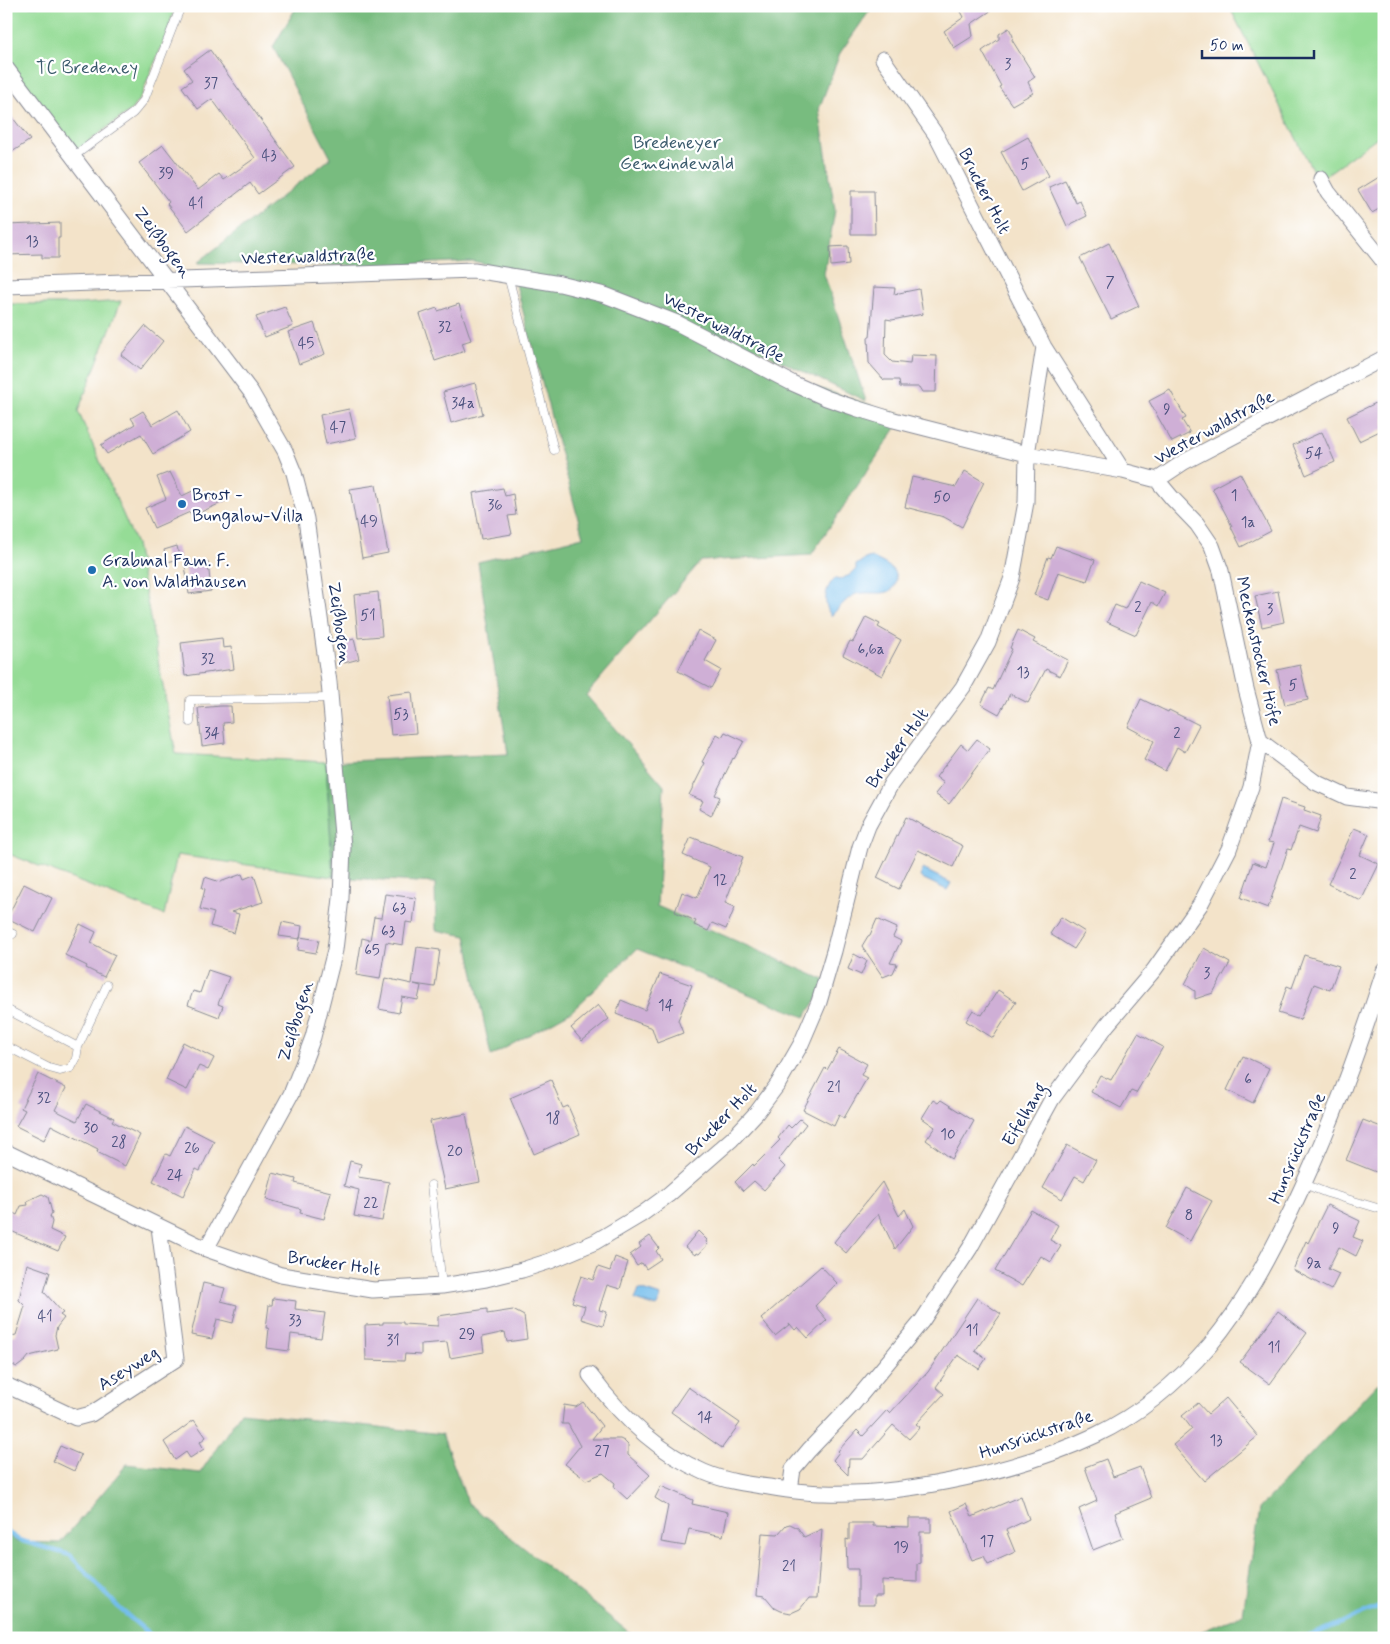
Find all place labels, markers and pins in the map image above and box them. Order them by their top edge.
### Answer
place label: Brost - Bungalow-Villa [192,483,303,529]
marker: Brost - Bungalow-Villa [176,498,188,510]
place label: Grabmal Fam. F. A. von Waldthausen [102,549,247,594]
marker: Grabmal Fam. F. A. von Waldthausen [86,564,98,576]

